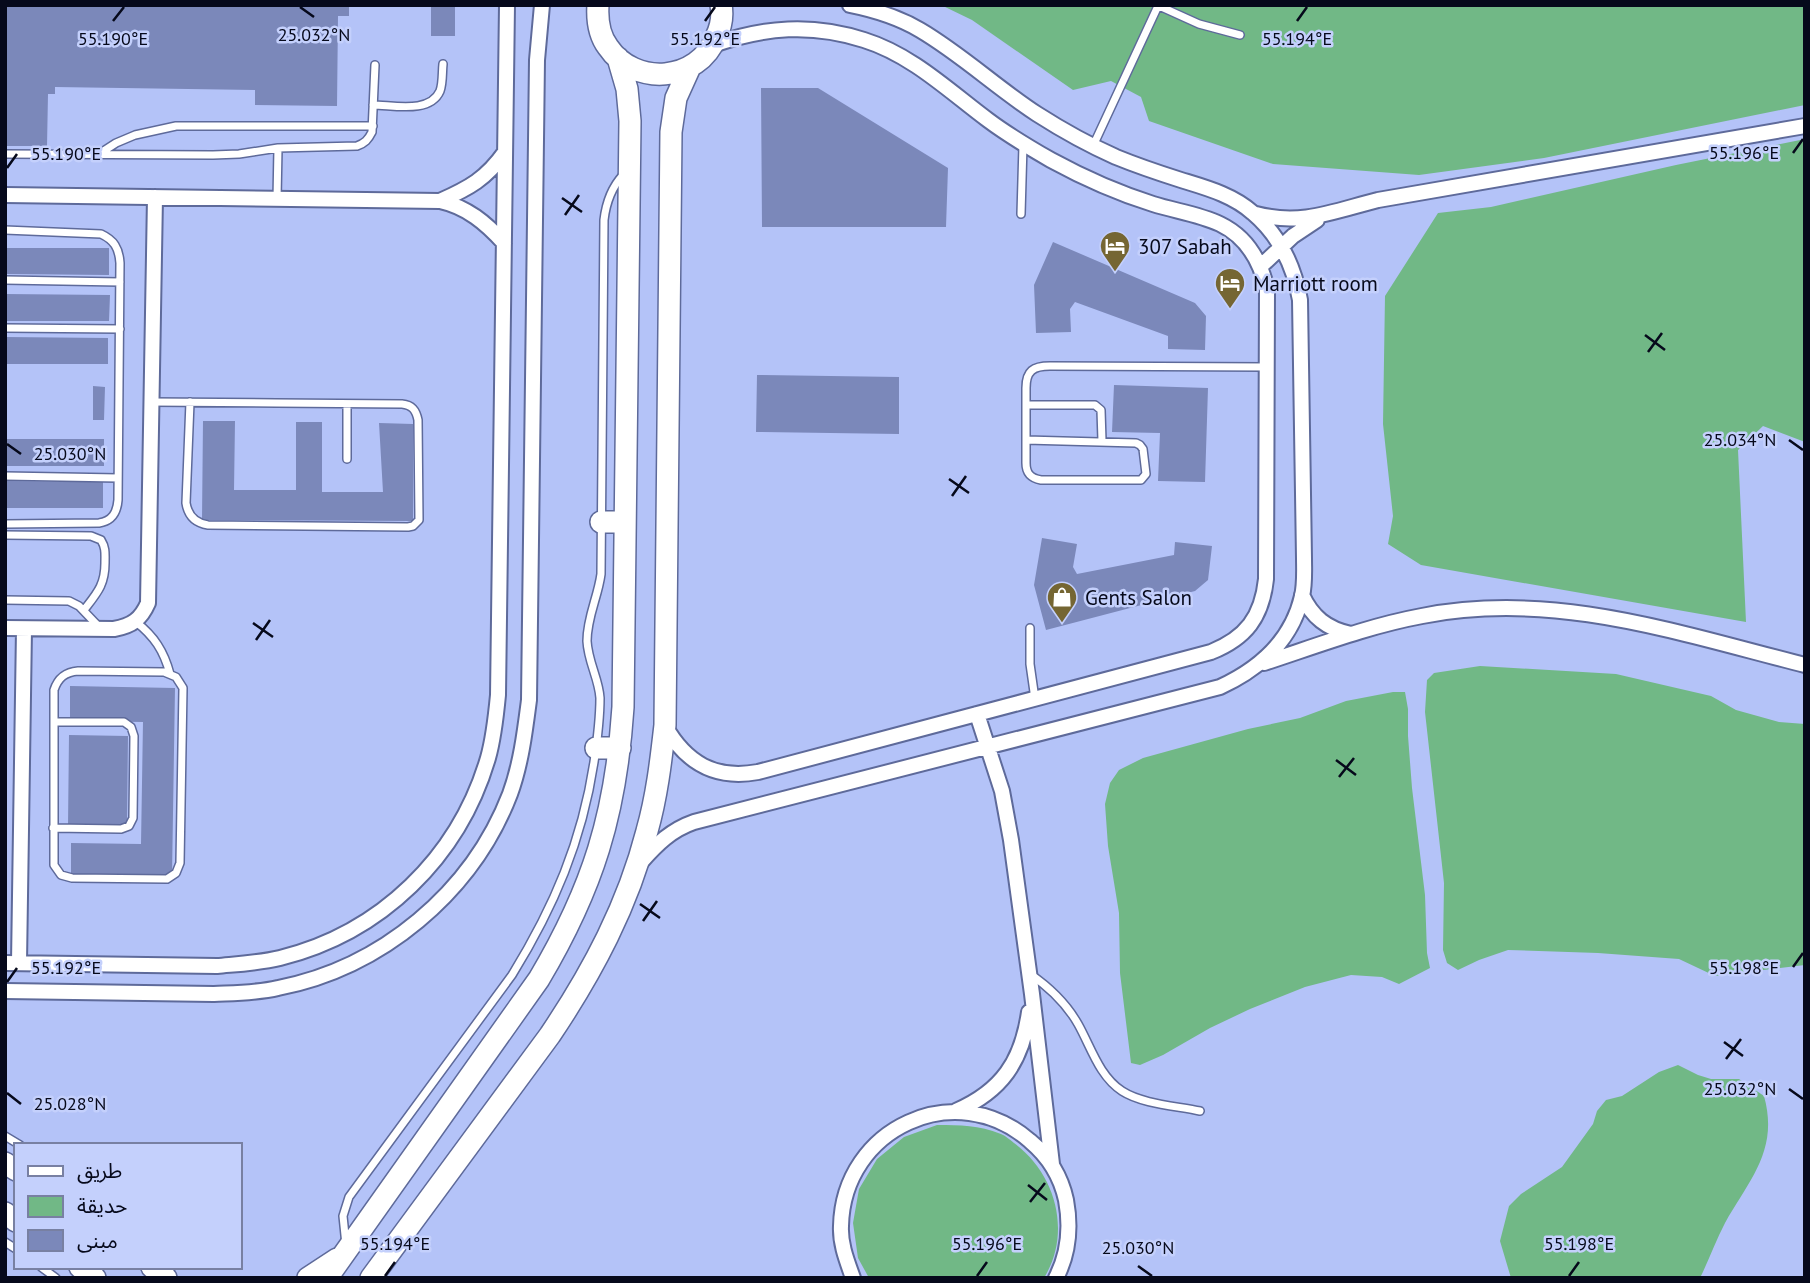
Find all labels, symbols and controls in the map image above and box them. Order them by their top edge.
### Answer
text: 25.032°N [278,23,350,46]
text: 55.190°E [78,27,148,50]
text: 55.192°E [670,27,740,50]
text: 55.194°E [1262,27,1332,50]
text: 55.196°E [1709,141,1779,164]
text: 55.190°E [31,142,101,165]
hotel icon: 307 Sabah [1098,229,1132,273]
place label: 307 Sabah [1138,233,1232,260]
hotel icon: Marriott room [1213,266,1247,310]
place label: Marriott room [1253,270,1378,297]
text: 25.034°N [1704,428,1776,451]
text: 25.030°N [34,442,106,465]
shop icon: Gents Salon [1045,580,1079,624]
place label: Gents Salon [1085,584,1192,611]
text: 55.192°E [31,956,101,979]
text: 55.198°E [1709,956,1779,979]
text: 25.032°N [1704,1077,1776,1100]
text: 25.028°N [34,1092,106,1115]
legend [14,1143,242,1269]
text: طريق [77,1157,122,1184]
text: حديقة [77,1192,127,1219]
text: مبنى [77,1227,118,1254]
text: 55.194°E [360,1232,430,1255]
text: 55.196°E [952,1232,1022,1255]
text: 55.198°E [1544,1232,1614,1255]
text: 25.030°N [1102,1236,1174,1259]

